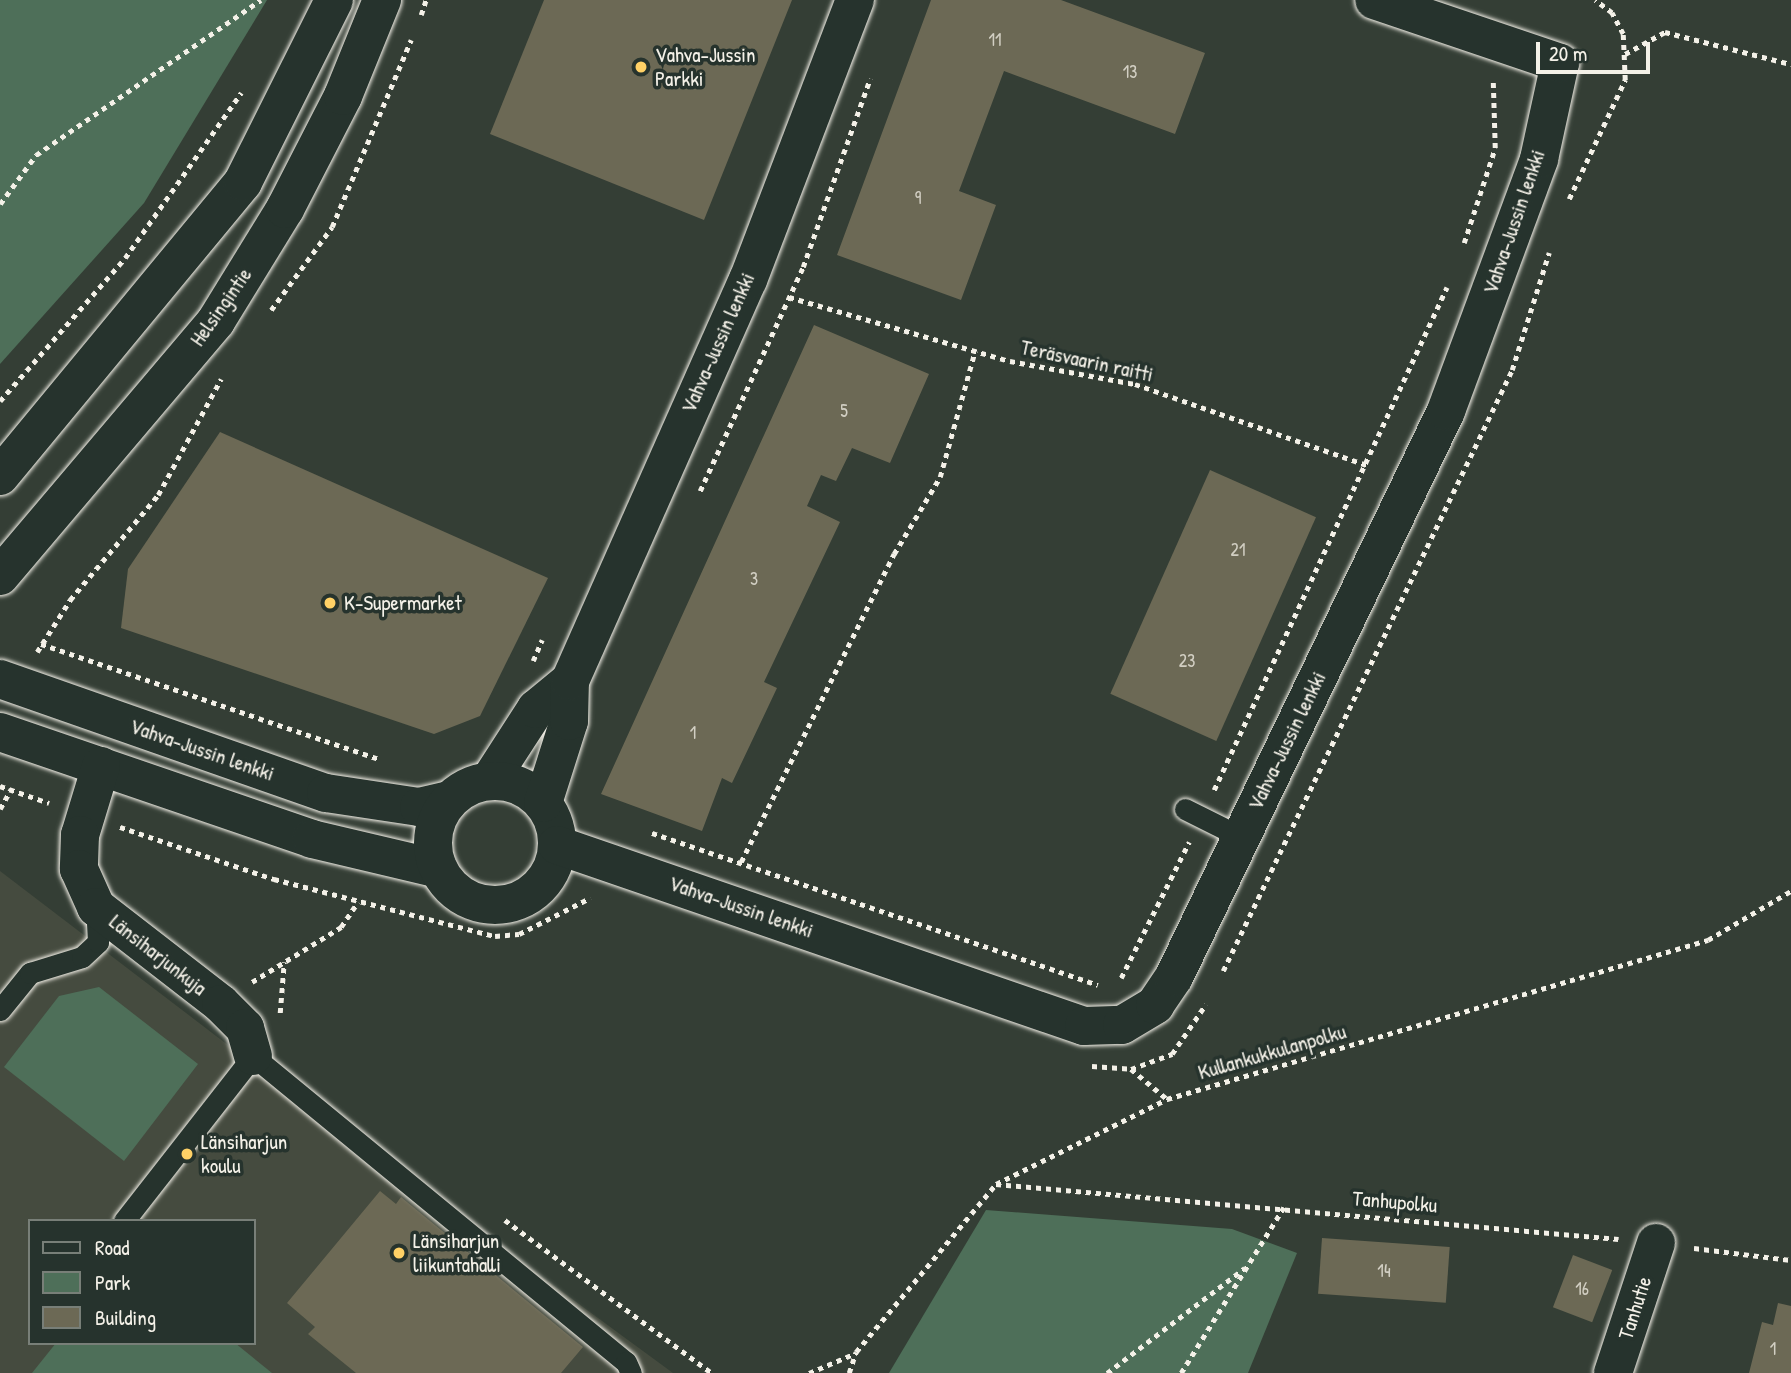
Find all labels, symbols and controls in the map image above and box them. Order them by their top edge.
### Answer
scale bar [1539,28,1653,72]
house number: 11 [988,29,1002,51]
text: 20 m [1549,39,1587,68]
place label: Vahva-Jussin Parkki [655,42,756,92]
marker: Vahva-Jussin Parkki [633,59,649,75]
house number: 13 [1123,61,1137,83]
street label: Vahva-Jussin lenkki [1478,147,1550,297]
house number: 9 [915,187,921,209]
street label: Helsingintie [185,263,257,351]
street label: Vahva-Jussin lenkki [676,269,760,417]
street label: Teräsvaarin raitti [1018,335,1156,387]
house number: 5 [840,400,848,422]
house number: 21 [1231,539,1245,561]
house number: 3 [750,568,758,590]
place label: K-Supermarket [344,590,462,616]
marker: K-Supermarket [322,595,338,611]
house number: 23 [1179,650,1195,672]
street label: Vahva-Jussin lenkki [1243,668,1331,814]
street label: Vahva-Jussin lenkki [127,714,277,786]
house number: 1 [690,722,696,744]
street label: Vahva-Jussin lenkki [666,871,816,943]
street label: Länsiharjunkuja [104,909,212,1001]
street label: Kullankukkulanpolku [1195,1019,1349,1085]
place label: Länsiharjun koulu [201,1129,287,1179]
marker: Länsiharjun koulu [179,1146,195,1162]
street label: Tanhupolku [1352,1186,1438,1218]
legend [28,1219,256,1345]
place label: Länsiharjun liikuntahalli [413,1228,501,1278]
text: Road [95,1233,129,1262]
marker: Länsiharjun liikuntahalli [391,1245,407,1261]
house number: 14 [1377,1260,1391,1282]
text: Park [95,1268,130,1297]
street label: Tanhutie [1613,1273,1657,1343]
house number: 16 [1575,1278,1589,1300]
text: Building [95,1303,156,1332]
house number: 1 [1770,1338,1776,1360]

